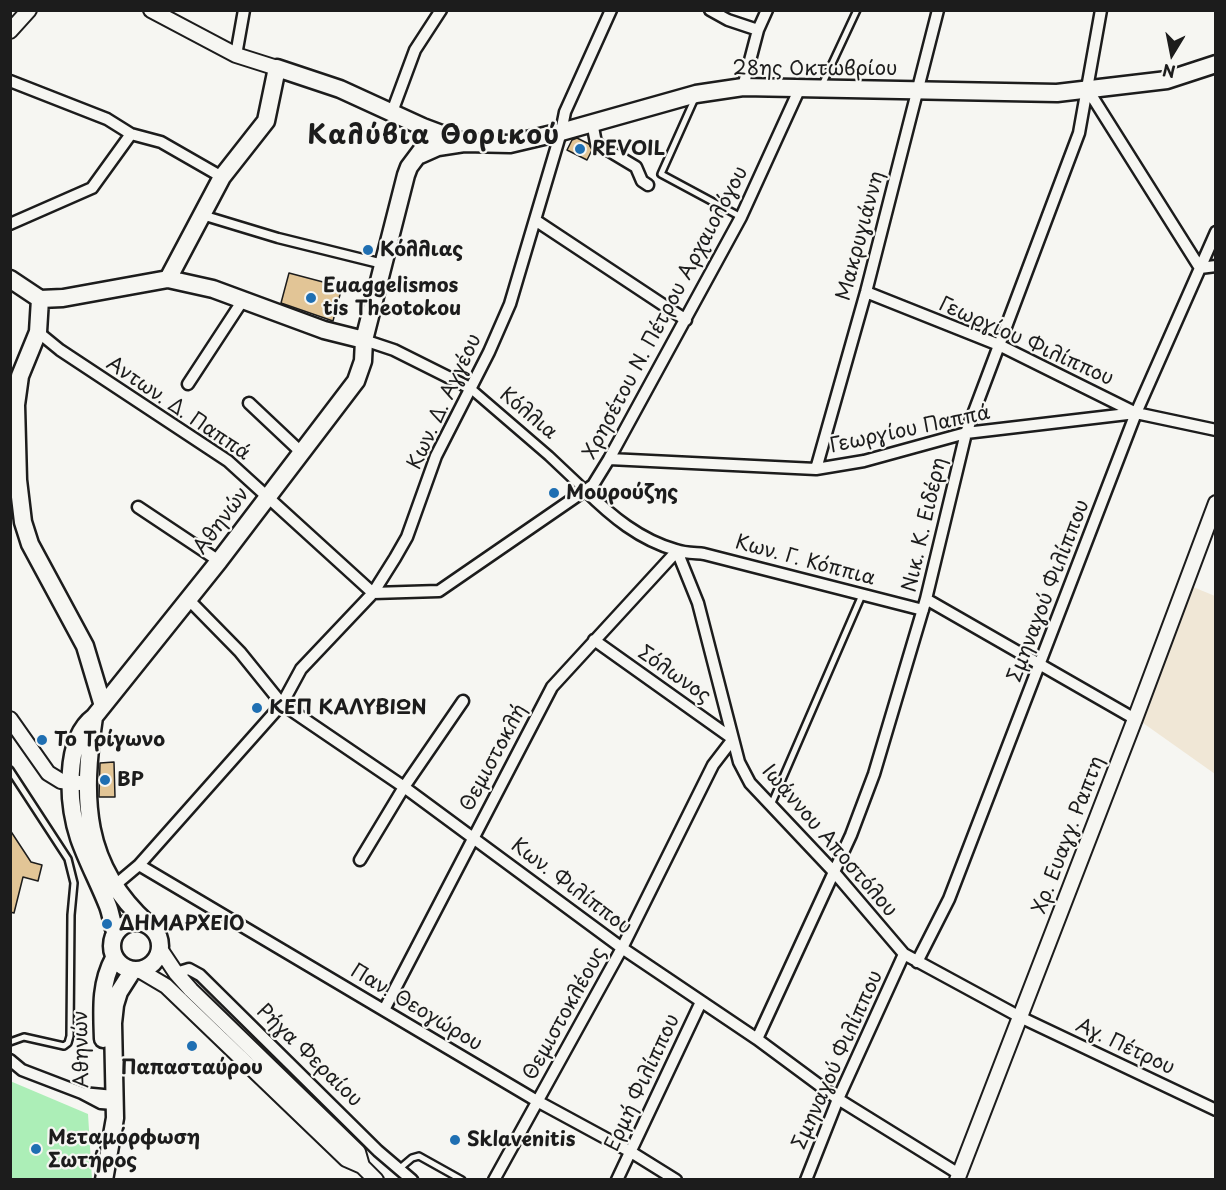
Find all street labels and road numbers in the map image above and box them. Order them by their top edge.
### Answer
street label: 28ης Οκτωβρίου [733,57,897,81]
street label: Χρησέτου Ν. Πέτρου Αρχαιολόγου [578,162,754,464]
street label: Μακρυγιάννη [832,169,890,303]
street label: Γεωργίου Φιλίππου [935,293,1117,391]
street label: Κων. Δ. Αγγέου [403,330,487,474]
street label: Αντων. Δ. Παππά [102,352,254,466]
street label: Κόλλια [494,383,562,445]
street label: Γεωργίου Παππά [827,401,993,459]
street label: Νικ. Κ. Ειδέρη [898,455,952,595]
street label: Αθηνών [189,483,255,559]
street label: Σμηναγού Φιλίππου [1003,496,1095,686]
street label: Κων. Γ. Κόππια [732,531,878,591]
street label: Σόλωνος [633,641,715,709]
street label: Θεμιστοκλή [456,700,532,816]
street label: Χρ. Ευαγγ. Ραπτη [1028,753,1110,917]
street label: Ιωάννου Αποστόλου [756,760,902,922]
street label: Κων. Φιλίππου [506,834,636,940]
street label: Θεμιστοκλέους [519,943,611,1085]
street label: Παν. Θεογώρου [346,959,486,1057]
street label: Σμηναγού Φιλίππου [788,967,888,1153]
street label: Ρήγα Φεραίου [251,1000,367,1112]
street label: Αθηνών [69,1010,95,1088]
street label: Ερμή Φιλίππου [601,1011,685,1155]
street label: Αγ. Πέτρου [1072,1014,1178,1080]

